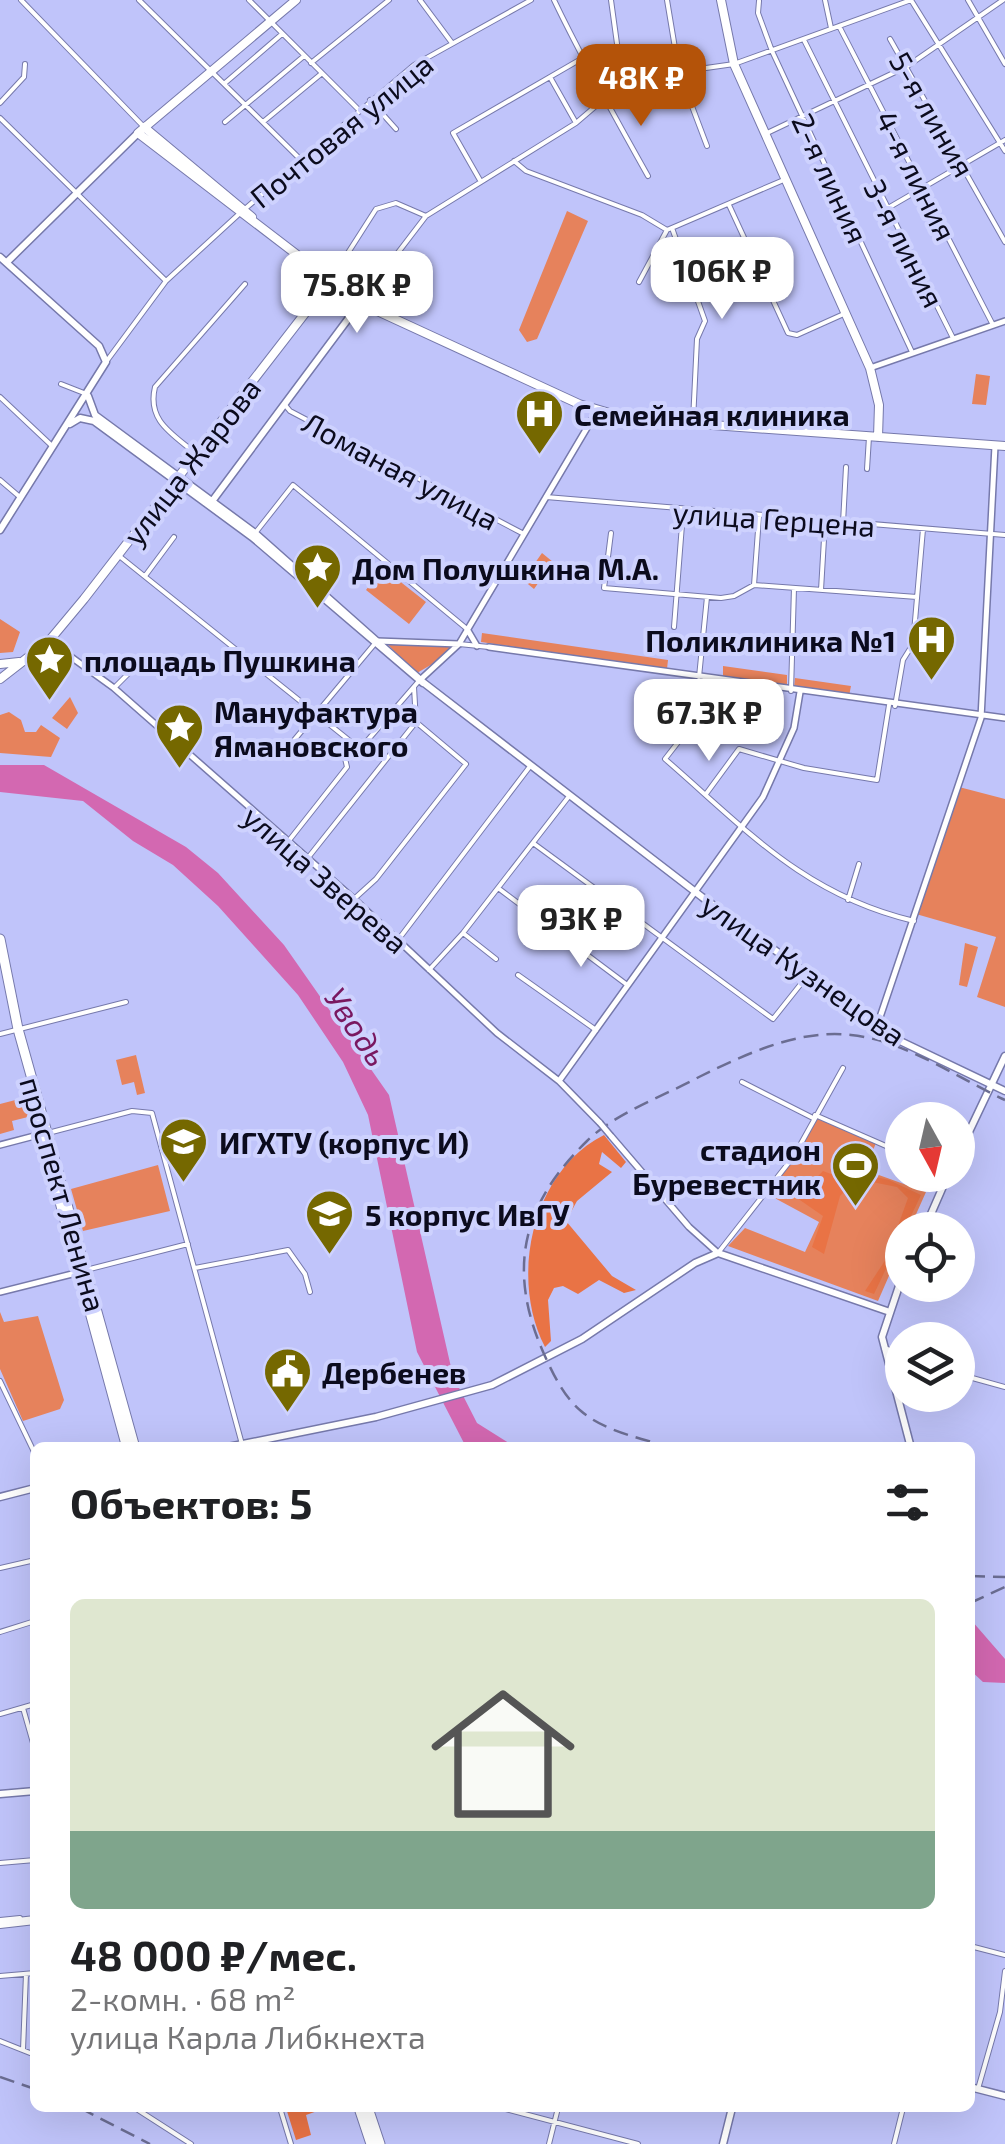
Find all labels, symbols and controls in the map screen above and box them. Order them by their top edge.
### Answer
pin: 48K ₽ [571,44,711,129]
street label: Почтовая улица [242,45,440,215]
street label: 5-я линия [883,45,983,183]
text: 48K ₽ [598,57,684,95]
street label: 4-я линия [869,104,965,246]
street label: 2-я линия [785,107,877,249]
street label: 3-я линия [857,173,953,313]
pin: 106K ₽ [641,237,803,322]
text: 106K ₽ [673,250,771,288]
pin: 75.8K ₽ [265,251,449,336]
text: 75.8K ₽ [303,264,411,302]
street label: улица Жарова [115,370,268,552]
hospital icon: Семейная клиника [513,388,565,456]
place label: Семейная клиника [574,396,850,432]
street label: Ломаная улица [297,403,505,538]
street label: улица Герцена [671,493,876,544]
place icon: Дом Полушкина М.А. [291,542,343,610]
place label: Дом Полушкина М.А. [352,550,659,587]
hospital icon: Поликлиника №1 [905,614,957,682]
place label: Поликлиника №1 [645,622,896,658]
place icon: площадь Пушкина [23,634,75,702]
place label: площадь Пушкина [84,642,356,679]
pin: 67.3K ₽ [617,679,801,764]
text: 67.3K ₽ [656,692,762,730]
place label: Мануфактура Ямановского [214,693,418,763]
place icon: Мануфактура Ямановского [153,702,205,770]
street label: улица Зверева [236,798,416,961]
pin: 93K ₽ [511,885,651,970]
street label: улица Кузнецова [695,885,913,1054]
text: 93K ₽ [540,898,622,936]
water label: Уводь [318,979,398,1073]
street label: проспект Ленина [13,1073,115,1315]
north arrow [885,1102,975,1192]
map controls [885,1102,975,1412]
school or university icon: ИГХТУ (корпус И) [158,1116,210,1184]
place label: ИГХТУ (корпус И) [219,1124,469,1161]
place label: стадион Буревестник [632,1131,821,1202]
sports icon: стадион Буревестник [830,1140,882,1208]
school or university icon: 5 корпус ИвГУ [304,1188,356,1256]
place label: 5 корпус ИвГУ [365,1196,570,1233]
button: locate [885,1212,975,1302]
button: layers [885,1322,975,1412]
public building icon: Дербенев [261,1346,313,1414]
place label: Дербенев [322,1354,466,1390]
icon: filters [880,1475,935,1530]
text: Объектов: 5 [70,1477,312,1527]
icon: home [413,1664,593,1844]
text: 48 000 ₽/мес. [70,1929,357,1979]
text: 2-комн. · 68 m² [70,1979,296,2017]
text: улица Карла Либкнехта [70,2017,426,2055]

